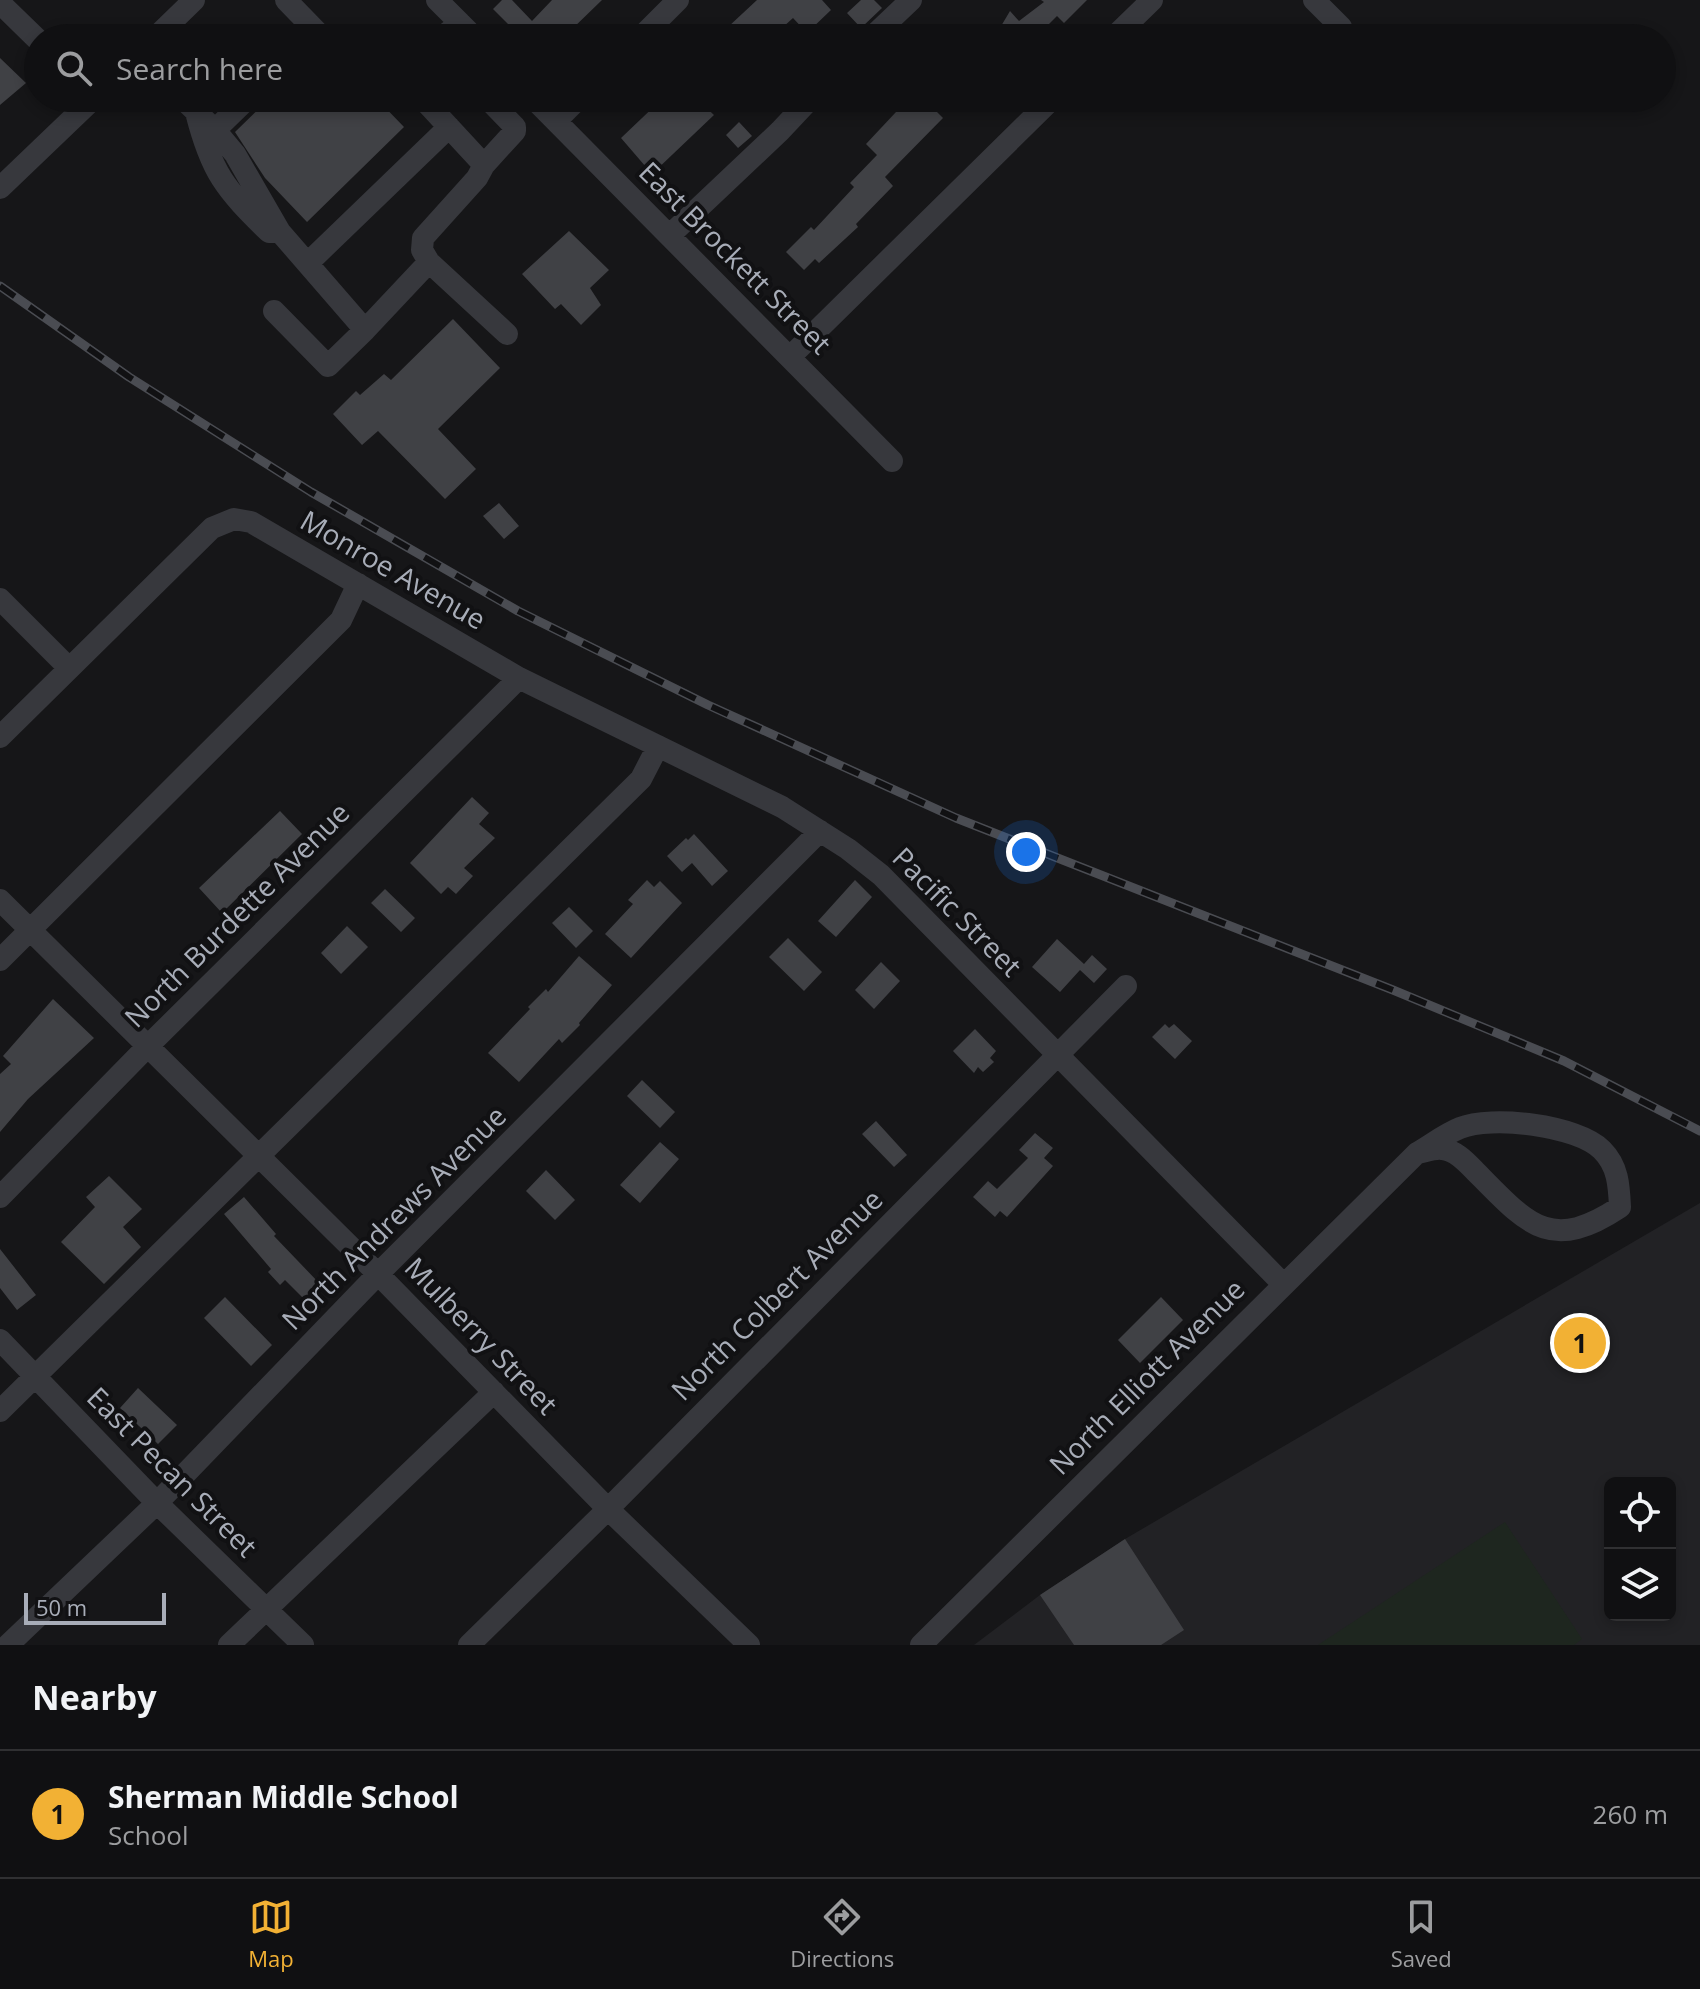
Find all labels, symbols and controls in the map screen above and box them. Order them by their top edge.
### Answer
search box [24,24,1676,112]
icon: search [52,46,96,90]
text: Search here [116,48,283,89]
street label: East Brockett Street [631,153,840,362]
street label: Monroe Avenue [294,501,493,638]
street label: North Burdette Avenue [115,793,357,1035]
your location [1006,832,1046,872]
street label: Pacific Street [885,838,1031,984]
street label: North Andrews Avenue [273,1097,514,1338]
street label: North Colbert Avenue [662,1180,890,1408]
street label: Mulberry Street [397,1248,566,1422]
street label: North Elliott Avenue [1040,1270,1252,1482]
pin: 1 [1554,1313,1606,1373]
street label: East Pecan Street [79,1378,266,1565]
map controls [1604,1477,1676,1621]
button: locate [1604,1477,1676,1549]
button: layers [1604,1549,1676,1621]
scale bar [24,1589,166,1625]
text: 50 m [36,1592,87,1622]
text: Nearby [32,1674,157,1720]
text: Sherman Middle School [108,1776,459,1817]
text: 1 [51,1796,65,1832]
text: 260 m [1593,1796,1668,1832]
text: School [108,1817,189,1853]
tab: Map [248,1895,294,1973]
tab: Directions [790,1895,894,1973]
tab: Saved [1391,1895,1452,1973]

